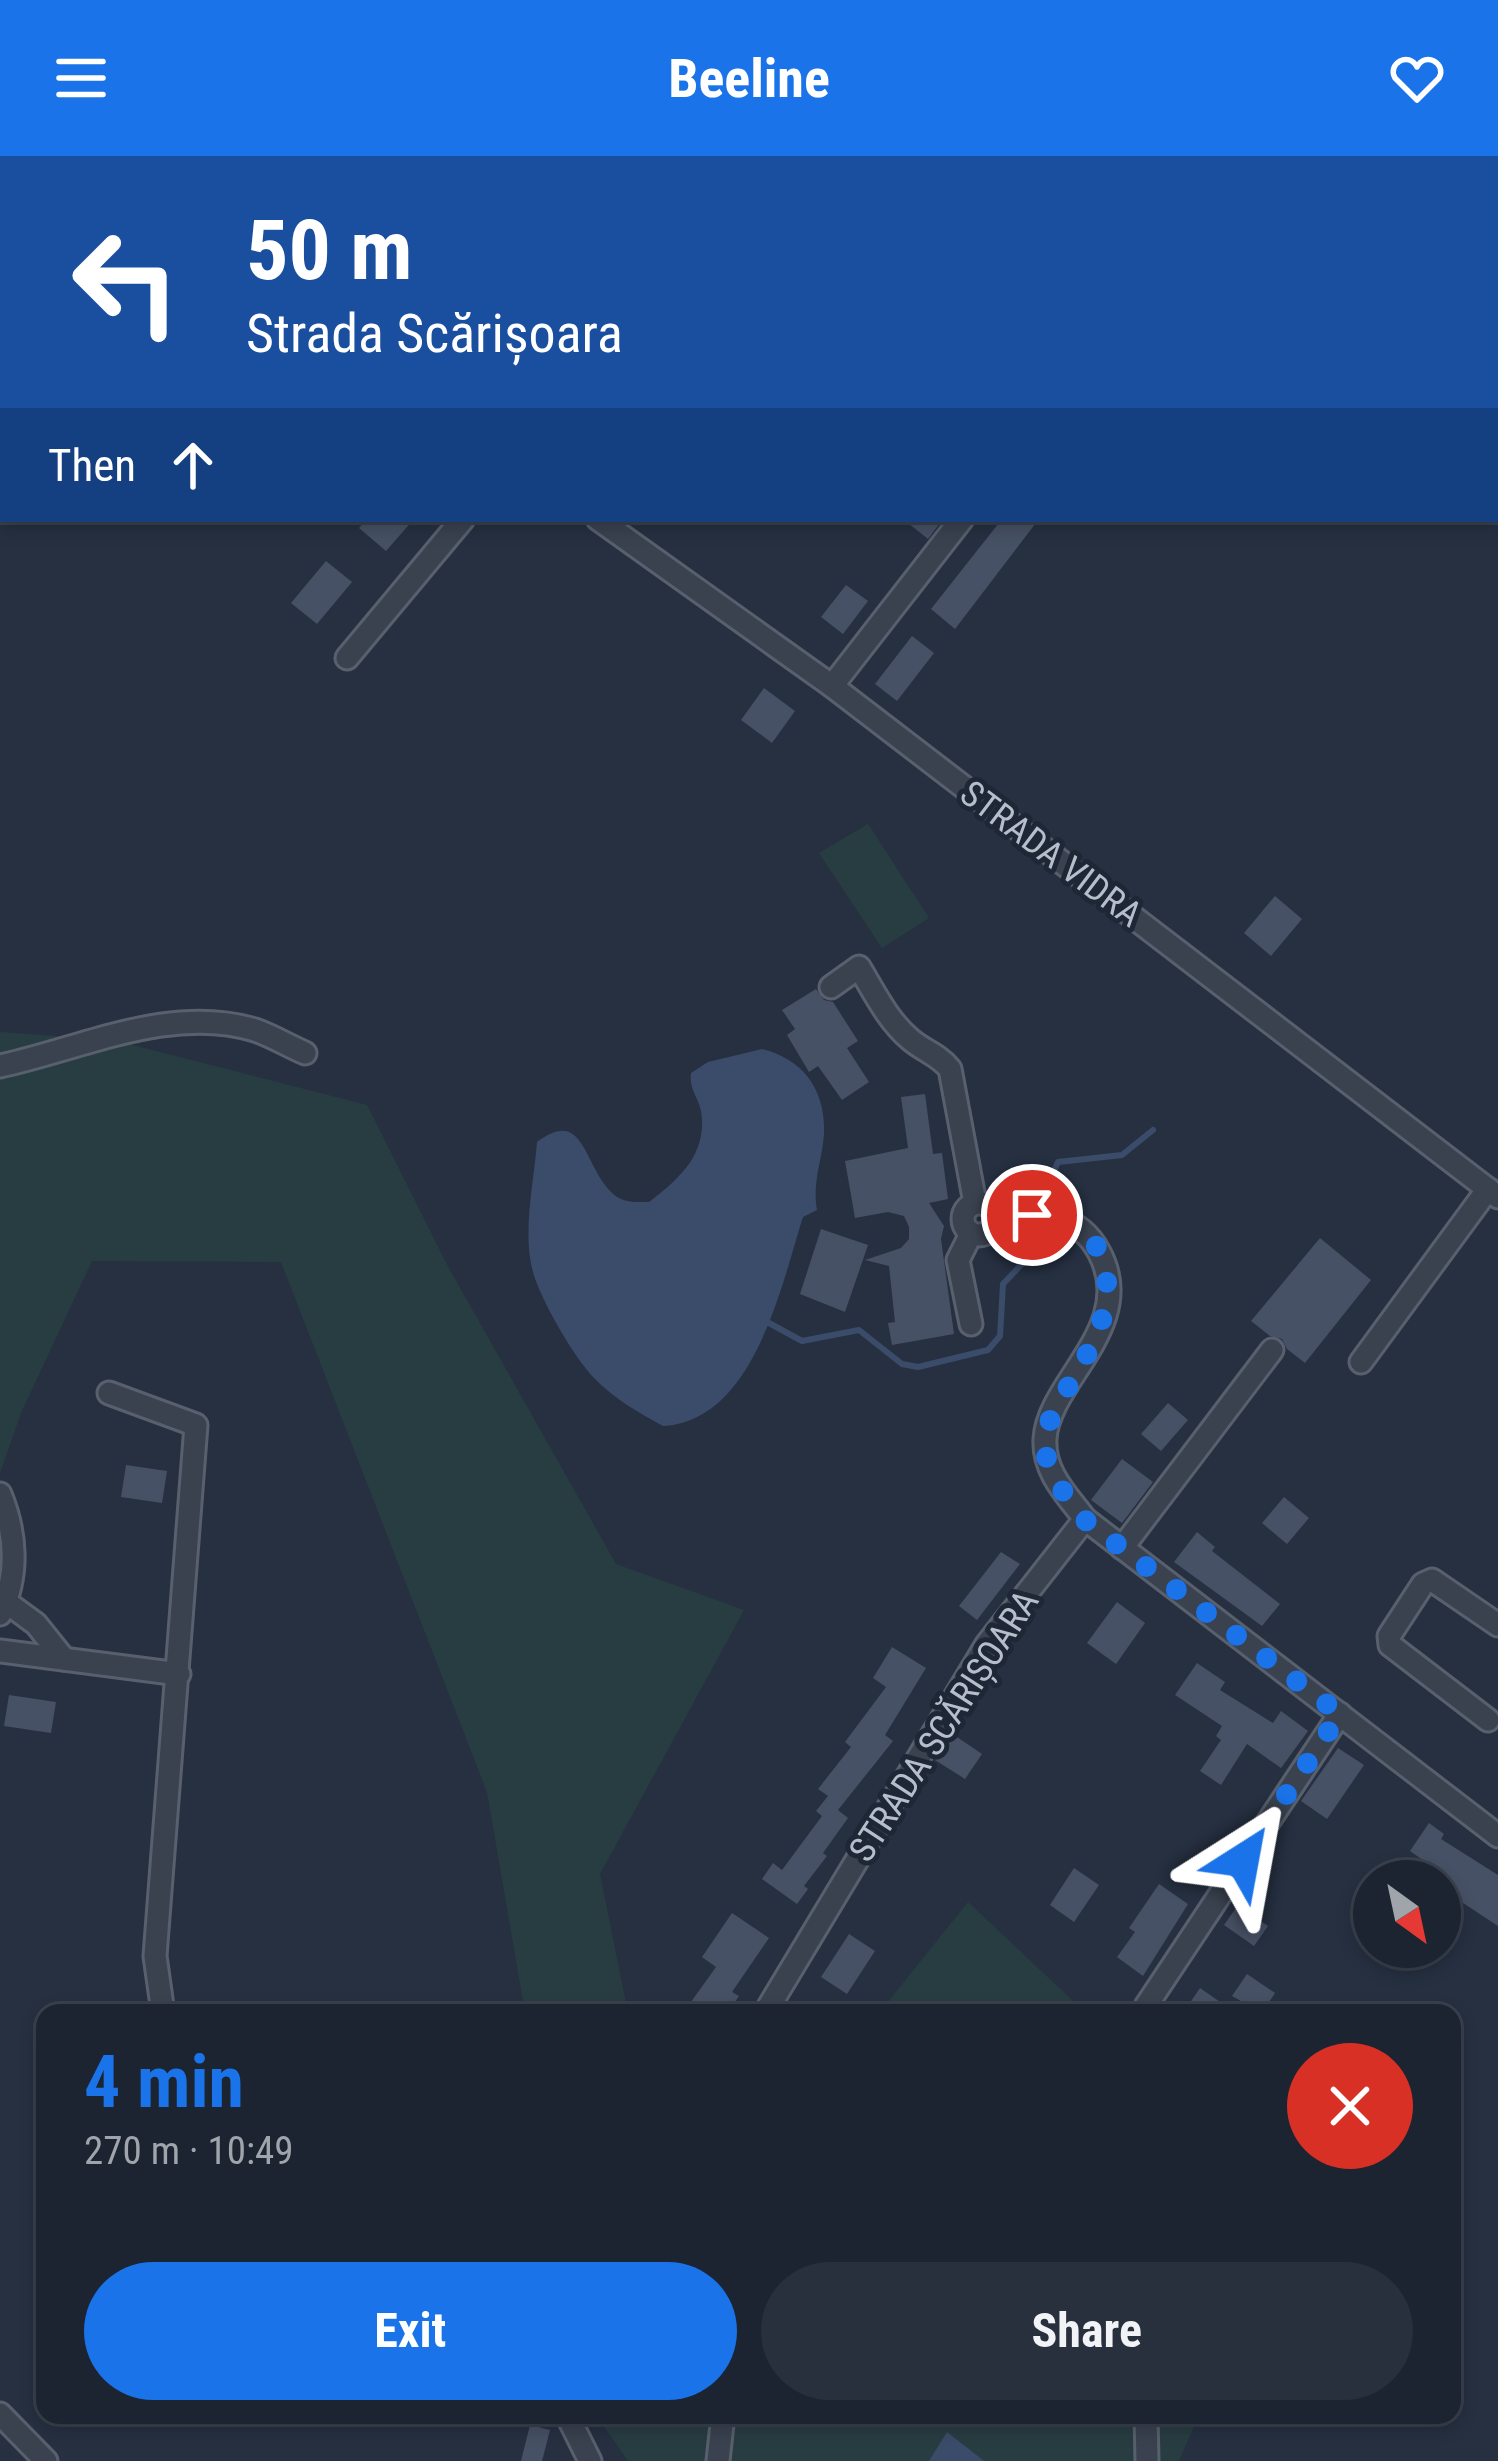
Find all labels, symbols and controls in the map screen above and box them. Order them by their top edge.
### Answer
icon: menu [48,45,114,111]
icon: heart [1384,45,1450,111]
text: Beeline [668,47,830,110]
text: 50 m [246,201,413,300]
icon: left [48,204,204,360]
text: Strada Scărișoara [246,302,623,365]
icon: ahead [160,432,226,498]
text: Then [48,439,136,492]
street label: STRADA VIDRA [952,772,1150,936]
pin [981,1164,1083,1266]
icon: arrive [999,1182,1065,1248]
street label: STRADA SCĂRIȘOARA [841,1582,1048,1870]
position arrow [1180,1797,1306,1923]
north arrow [1353,1860,1461,1968]
map controls [1353,1860,1461,1968]
text: 4 min [84,2040,244,2125]
button: close [1287,2043,1413,2169]
text: 270 m · 10:49 [84,2128,294,2174]
button: Exit [84,2262,737,2400]
button: Share [761,2262,1413,2400]

